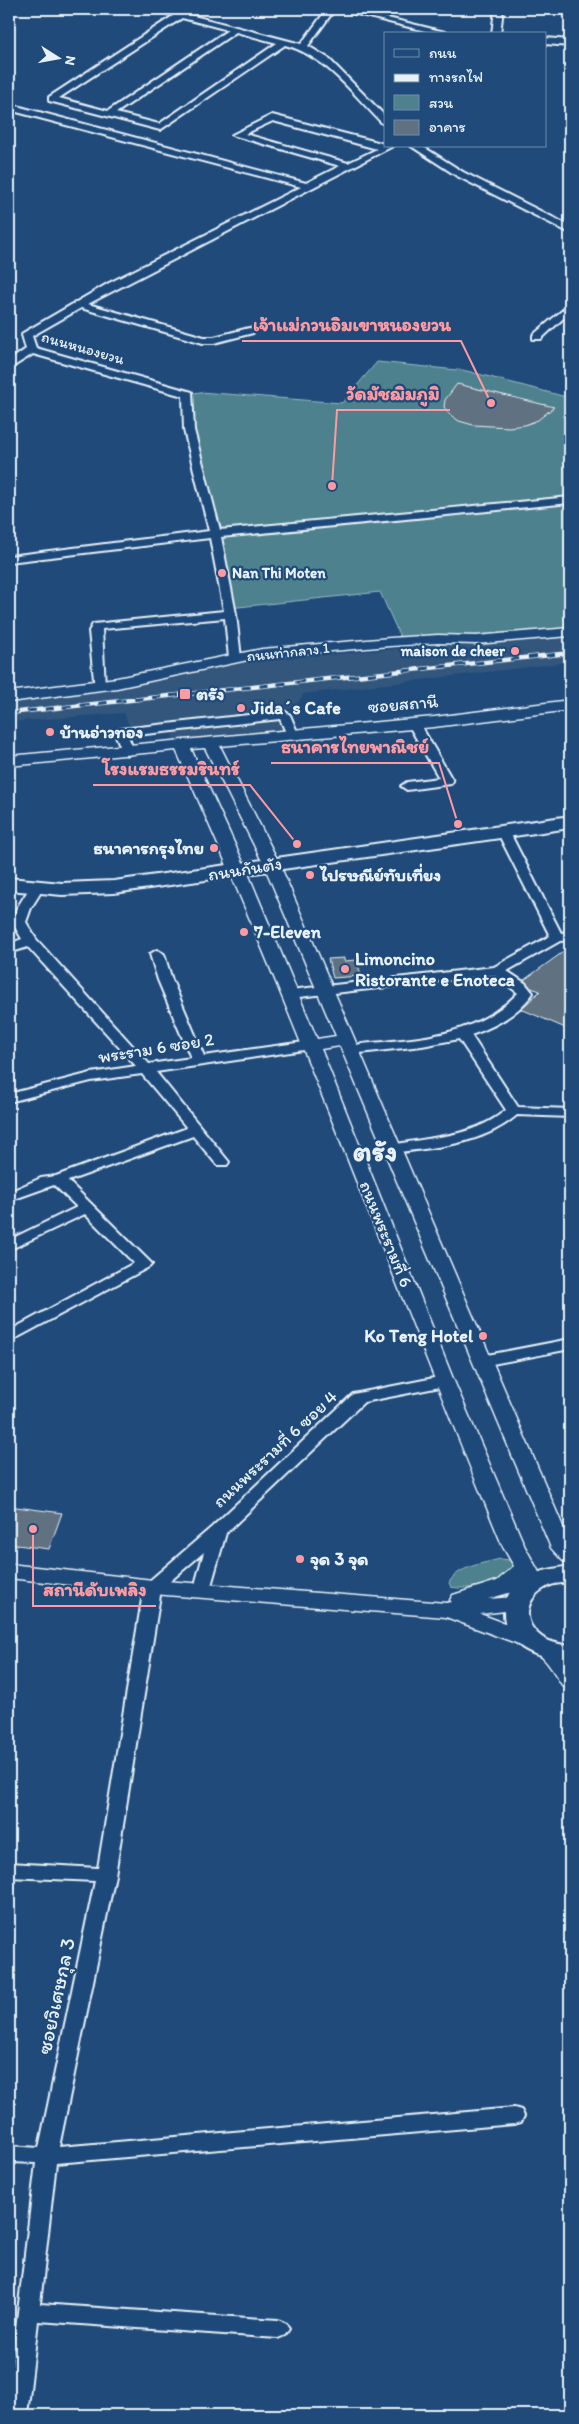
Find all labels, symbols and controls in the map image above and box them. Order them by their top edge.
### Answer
north arrow [32,32,82,82]
legend [384,32,546,148]
text: ถนน [429,44,457,62]
text: N [61,54,80,67]
text: ทางรถไฟ [429,68,483,86]
text: สวน [429,94,454,112]
text: อาคาร [429,118,466,136]
callout: เจ้าเเม่กวนอิมเขาหนองยวน [242,307,461,341]
text: เจ้าเเม่กวนอิมเขาหนองยวน [253,313,452,336]
street label: ถนนหนองยวน [39,328,127,369]
callout: วัดมัชฌิมภูมิ [337,376,450,410]
text: วัดมัชฌิมภูมิ [346,382,440,407]
place label: Nan Thi Moten [232,564,326,582]
marker: Nan Thi Moten [216,567,228,579]
street label: ถนนท่ากลาง 1 [246,639,330,665]
place label: maison de cheer [400,642,506,660]
marker: maison de cheer [509,645,521,657]
place label: ตรัง [196,683,225,705]
marker: ตรัง [178,687,192,701]
street label: ซอยสถานี [367,690,440,718]
place label: Jida´s Cafe [250,697,341,719]
marker: Jida´s Cafe [235,702,247,714]
place label: บ้านอ่าวทอง [59,721,144,743]
marker: บ้านอ่าวทอง [44,726,56,738]
callout: ธนาคารไทยพาณิชย์ [271,729,439,763]
text: ธนาคารไทยพาณิชย์ [281,735,429,758]
callout: โรงแรมธรรมรินทร์ [93,751,250,785]
text: โรงแรมธรรมรินทร์ [101,757,240,780]
place label: ธนาคารกรุงไทย [93,837,204,860]
marker: ธนาคารกรุงไทย [208,842,220,854]
street label: ถนนกันตัง [206,852,284,886]
place label: ไปรษณีย์ทับเที่ยง [319,863,441,886]
marker: ไปรษณีย์ทับเที่ยง [304,869,316,881]
place label: 7-Eleven [253,921,322,943]
marker: 7-Eleven [238,926,250,938]
place label: Limoncino Ristorante e Enoteca [355,948,515,991]
marker: Limoncino Ristorante e Enoteca [339,963,351,975]
street label: พระราม 6 ซอย 2 [97,1028,216,1068]
district label: ตรัง [353,1134,397,1168]
street label: ถนนพระรามที่ 6 [355,1177,418,1290]
place label: Ko Teng Hotel [364,1325,474,1347]
marker: Ko Teng Hotel [477,1330,489,1342]
street label: ถนนพระรามที่ 6 ซอย 4 [207,1385,342,1512]
place label: จุด 3 จุด [310,1548,369,1571]
marker: จุด 3 จุด [294,1553,306,1565]
callout: สถานีดับเพลิง [33,1572,156,1606]
text: สถานีดับเพลิง [43,1578,147,1601]
street label: ซอยวิเศษกุล 3 [31,1936,81,2056]

